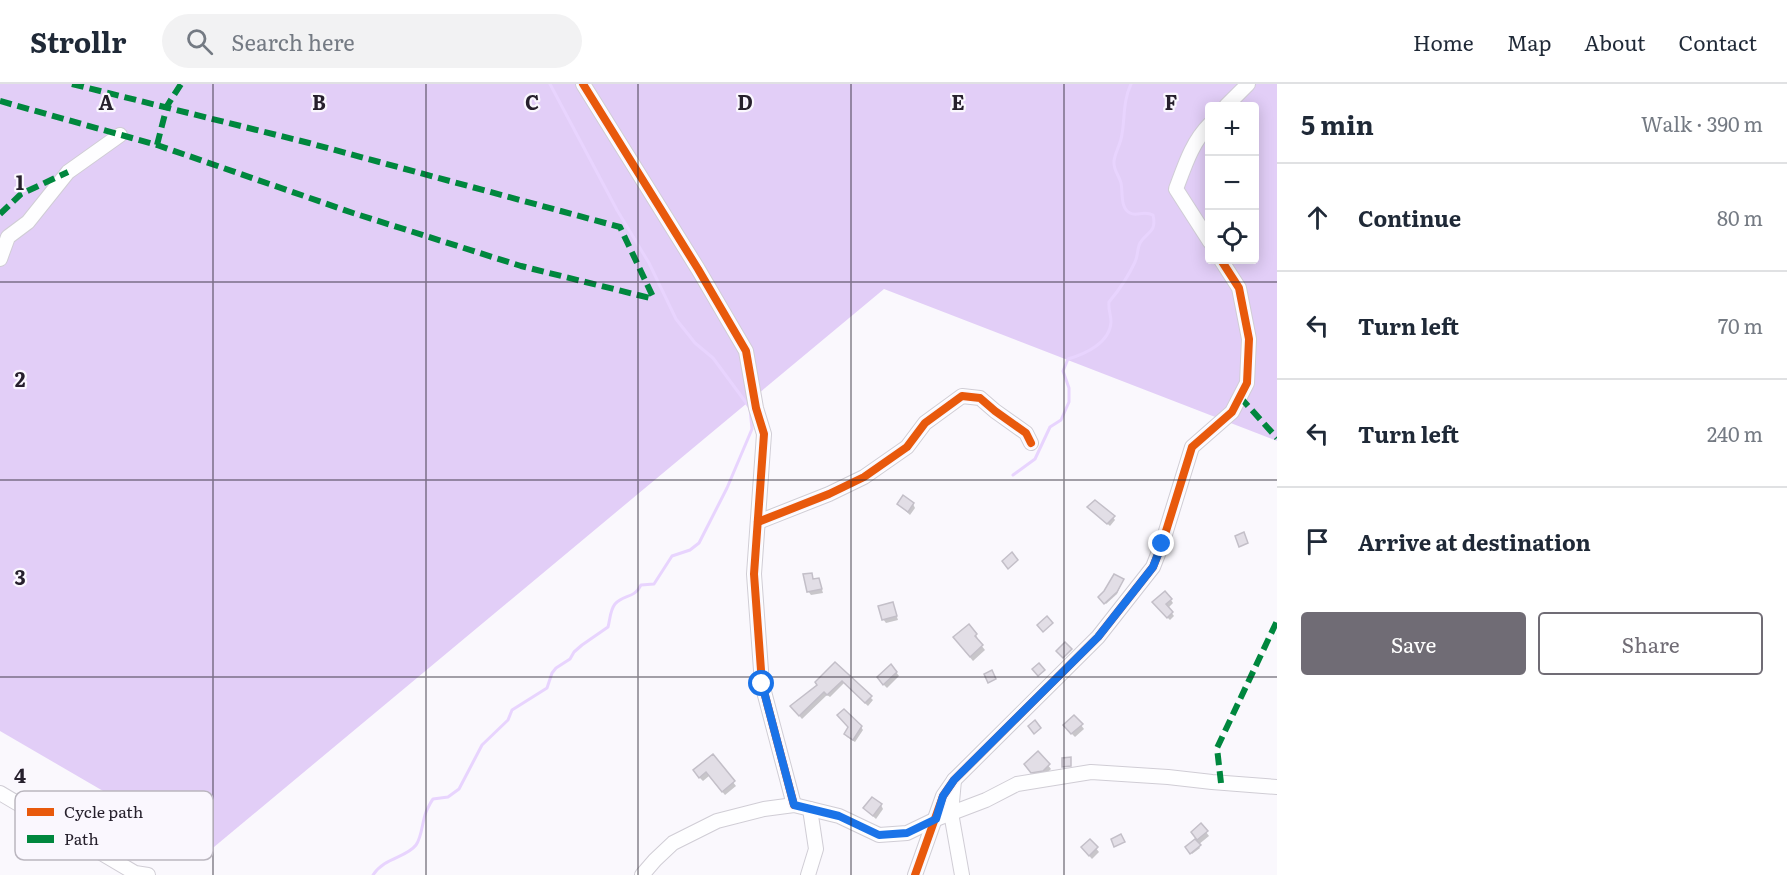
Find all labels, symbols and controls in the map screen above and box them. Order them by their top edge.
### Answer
search box [162,14,582,68]
text: Strollr [30,20,126,62]
icon: search [183,25,216,58]
text: Search here [231,25,355,58]
text: Home [1413,26,1474,57]
text: Map [1507,26,1551,57]
text: About [1584,26,1646,57]
text: Contact [1679,26,1757,57]
text: A [98,86,114,116]
text: B [312,86,326,116]
text: C [525,86,539,116]
text: D [737,86,753,116]
text: E [951,86,965,116]
text: F [1165,86,1178,116]
map controls [1205,102,1259,264]
button: + [1205,102,1259,156]
text: 5 min [1301,104,1374,143]
text: Walk · 390 m [1641,108,1763,138]
button: − [1205,156,1259,210]
text: 1 [16,166,24,196]
icon: ahead [1301,201,1334,234]
text: Continue [1358,201,1461,234]
text: 80 m [1717,202,1763,232]
button: locate [1205,210,1259,264]
icon: left [1301,309,1334,342]
text: Turn left [1358,309,1459,342]
text: 70 m [1718,310,1763,340]
text: 2 [15,363,26,393]
icon: left [1301,417,1334,450]
text: Turn left [1358,417,1459,450]
text: 240 m [1707,418,1763,448]
icon: arrive [1301,525,1334,558]
text: Arrive at destination [1358,525,1591,558]
route end [1148,530,1174,556]
text: 3 [14,561,26,591]
button: Save [1301,612,1526,675]
button: Share [1538,612,1763,675]
route start [748,670,774,696]
text: 4 [14,759,26,789]
legend [15,791,213,860]
text: Cycle path [64,799,144,823]
text: Path [64,826,99,850]

